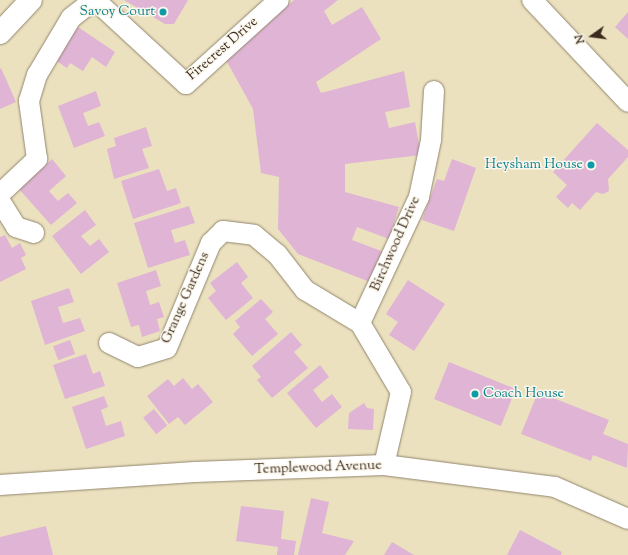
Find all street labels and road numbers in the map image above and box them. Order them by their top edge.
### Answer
street label: Firecrest Drive [184,14,262,84]
street label: Birchwood Drive [368,194,424,294]
street label: Grange Gardens [158,250,214,346]
street label: Templewood Avenue [254,457,382,479]

